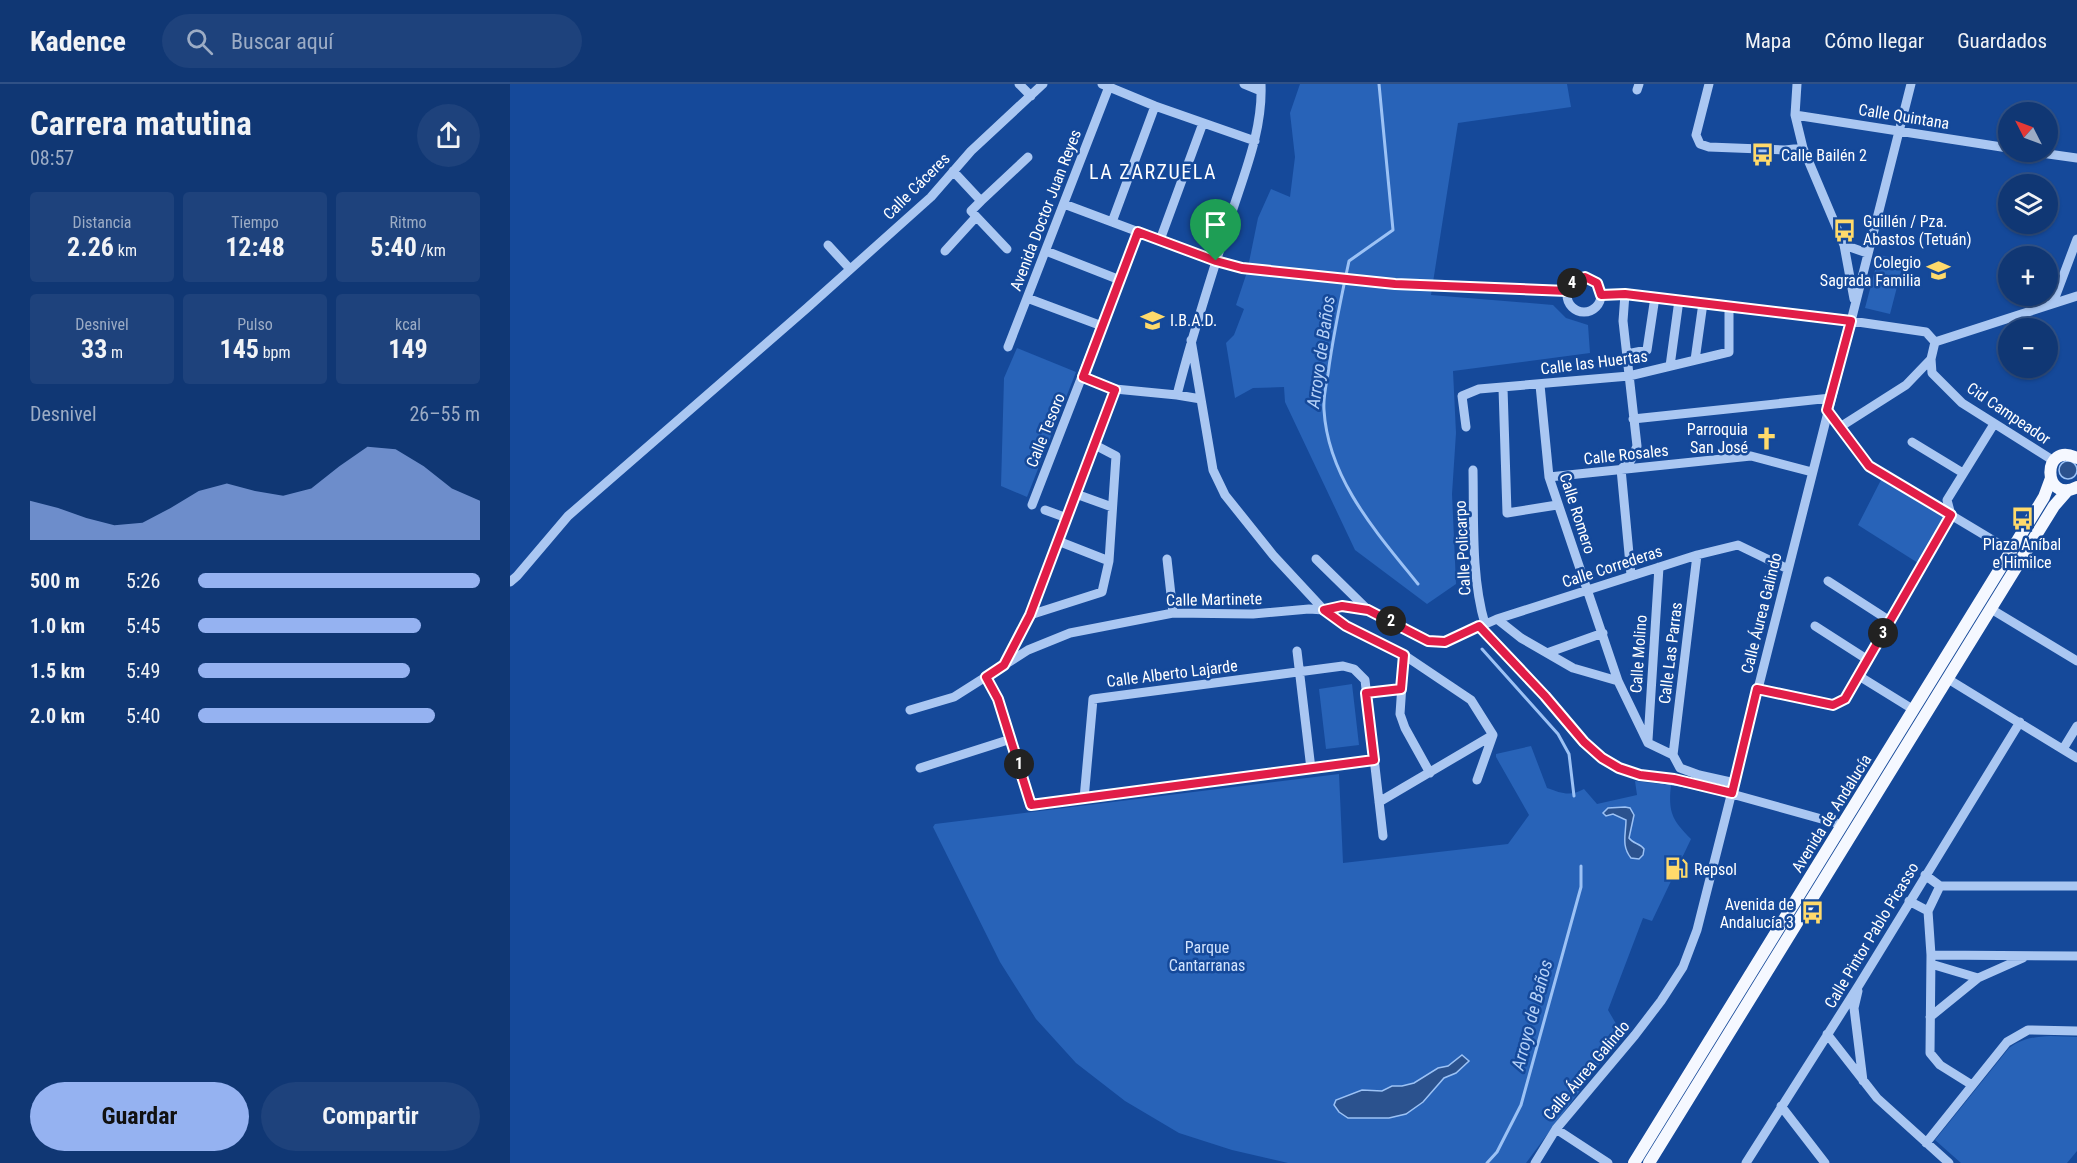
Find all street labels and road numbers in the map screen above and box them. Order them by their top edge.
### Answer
street label: Calle Quintana [1857,100,1951,133]
street label: Avenida Doctor Juan Reyes [1006,127,1085,294]
street label: Calle Cáceres [879,149,954,224]
street label: Calle las Huertas [1539,347,1649,378]
street label: Cid Campeador [1963,378,2054,448]
street label: Calle Tesoro [1022,390,1069,470]
street label: Calle Rosales [1583,441,1669,468]
street label: Calle Romero [1555,470,1600,556]
street label: Calle Policarpo [1451,500,1474,596]
street label: Calle Correderas [1560,541,1665,592]
street label: Calle Áurea Galindo [1737,551,1786,676]
street label: Calle Martinete [1166,589,1262,610]
street label: Calle Las Parras [1655,601,1686,705]
street label: Calle Molino [1626,614,1651,694]
street label: Calle Alberto Lajarde [1106,656,1239,691]
street label: Avenida de Andalucía [1787,751,1875,876]
street label: Calle Pintor Pablo Picasso [1820,859,1922,1012]
street label: Calle Áurea Galindo [1539,1017,1633,1124]

